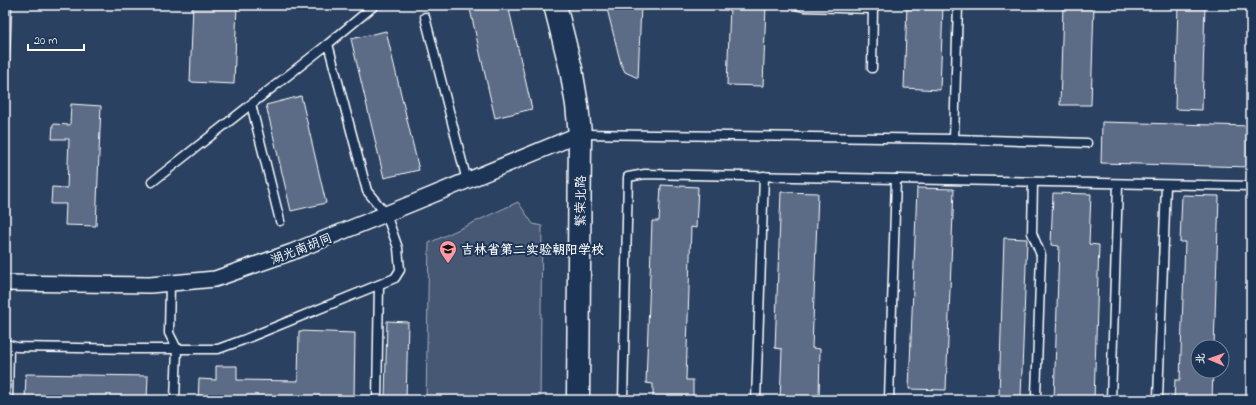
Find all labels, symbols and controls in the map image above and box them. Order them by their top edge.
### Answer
scale bar [28,26,84,52]
text: 20 m [34,32,57,50]
street label: 繁荣北路 [572,175,591,227]
street label: 湖光南胡同 [268,229,335,270]
school or university icon: 吉林省第二实验朝阳学校 [438,239,458,264]
place label: 吉林省第二实验朝阳学校 [461,241,604,260]
north arrow [1190,339,1230,379]
text: 北 [1193,353,1209,364]

